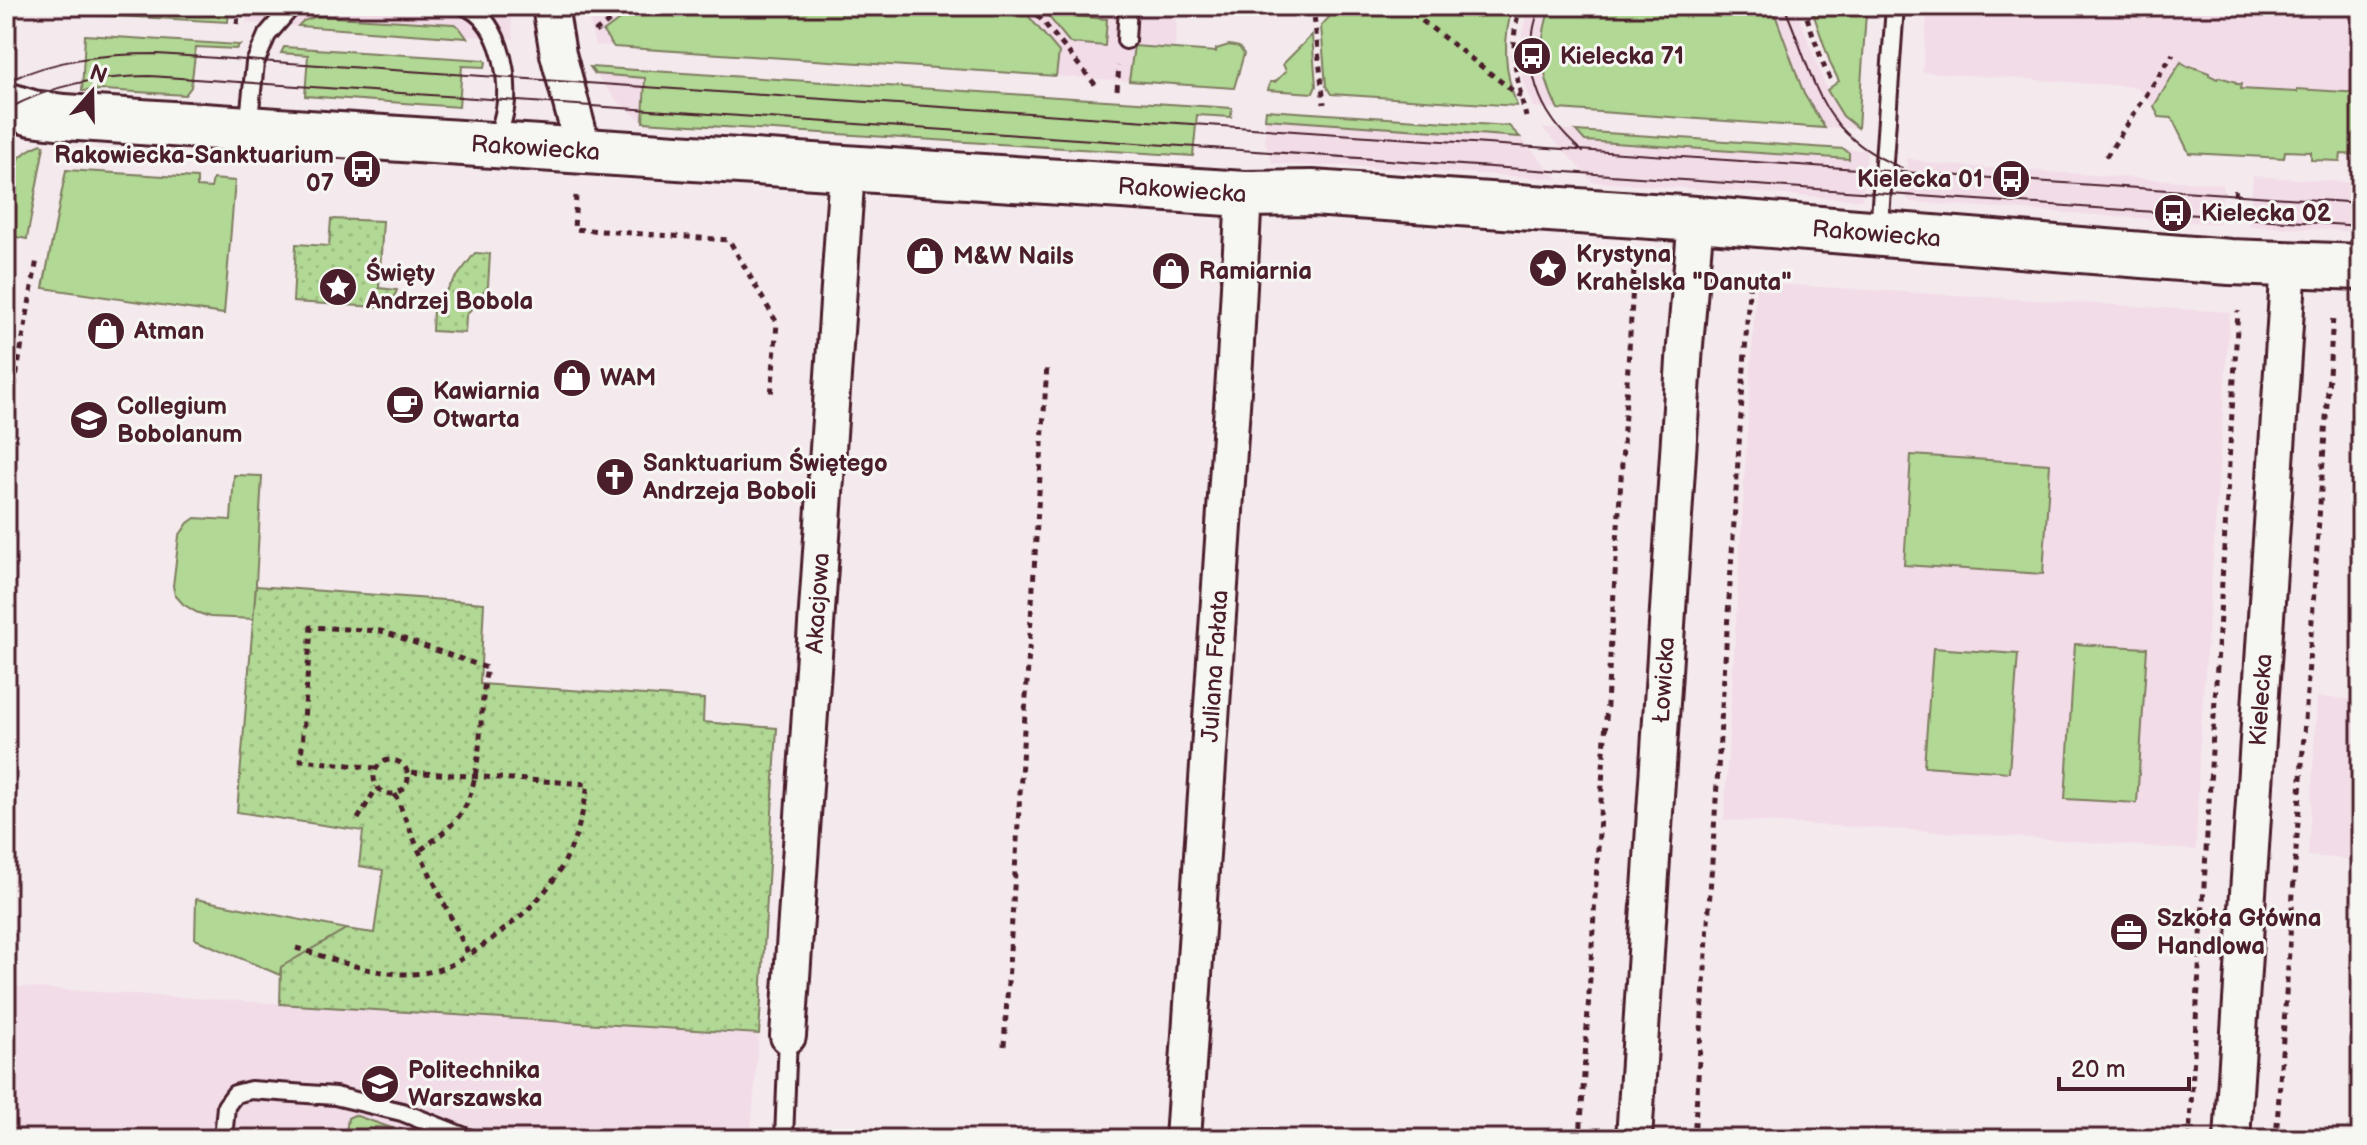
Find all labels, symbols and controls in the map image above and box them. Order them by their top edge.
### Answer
bus stop icon: Kielecka 71 [1511,35,1553,77]
place label: Kielecka 71 [1560,42,1684,71]
north arrow [52,52,132,132]
text: N [86,59,111,90]
street label: Rakowiecka [470,129,601,166]
place label: Rakowiecka-Sanktuarium 07 [54,141,334,198]
bus stop icon: Rakowiecka-Sanktuarium 07 [341,148,383,190]
bus stop icon: Kielecka 01 [1990,158,2032,200]
place label: Kielecka 01 [1857,165,1983,194]
street label: Rakowiecka [1117,171,1248,209]
bus stop icon: Kielecka 02 [2152,192,2194,234]
place label: Kielecka 02 [2201,199,2332,228]
street label: Rakowiecka [1811,214,1942,253]
shop icon: M&W Nails [904,235,946,277]
place label: Krystyna Krahelska "Danuta" [1576,240,1792,297]
place label: M&W Nails [953,242,1074,271]
place icon: Krystyna Krahelska "Danuta" [1527,247,1569,289]
shop icon: Ramiarnia [1150,250,1192,292]
place label: Święty Andrzej Bobola [365,257,533,316]
place label: Ramiarnia [1199,257,1312,286]
place icon: Święty Andrzej Bobola [317,266,359,308]
shop icon: Atman [85,310,127,352]
place label: Atman [133,317,205,346]
shop icon: WAM [551,357,593,399]
place label: WAM [600,364,656,393]
place label: Kawiarnia Otwarta [433,377,540,434]
cafe icon: Kawiarnia Otwarta [384,384,426,426]
place label: Collegium Bobolanum [117,392,242,449]
school or university icon: Collegium Bobolanum [68,399,110,441]
place label: Sanktuarium Świętego Andrzeja Boboli [642,447,888,506]
church icon: Sanktuarium Świętego Andrzeja Boboli [594,456,636,498]
street label: Akacjowa [800,552,835,654]
street label: Juliana Fałata [1195,589,1234,743]
street label: Łowicka [1646,636,1681,724]
street label: Kielecka [2243,653,2278,747]
place label: Szkoła Główna Handlowa [2157,904,2322,961]
office icon: Szkoła Główna Handlowa [2108,911,2150,953]
scale bar [2059,1041,2189,1091]
text: 20 m [2071,1055,2126,1084]
place label: Politechnika Warszawska [408,1056,543,1113]
school or university icon: Politechnika Warszawska [359,1063,401,1105]

